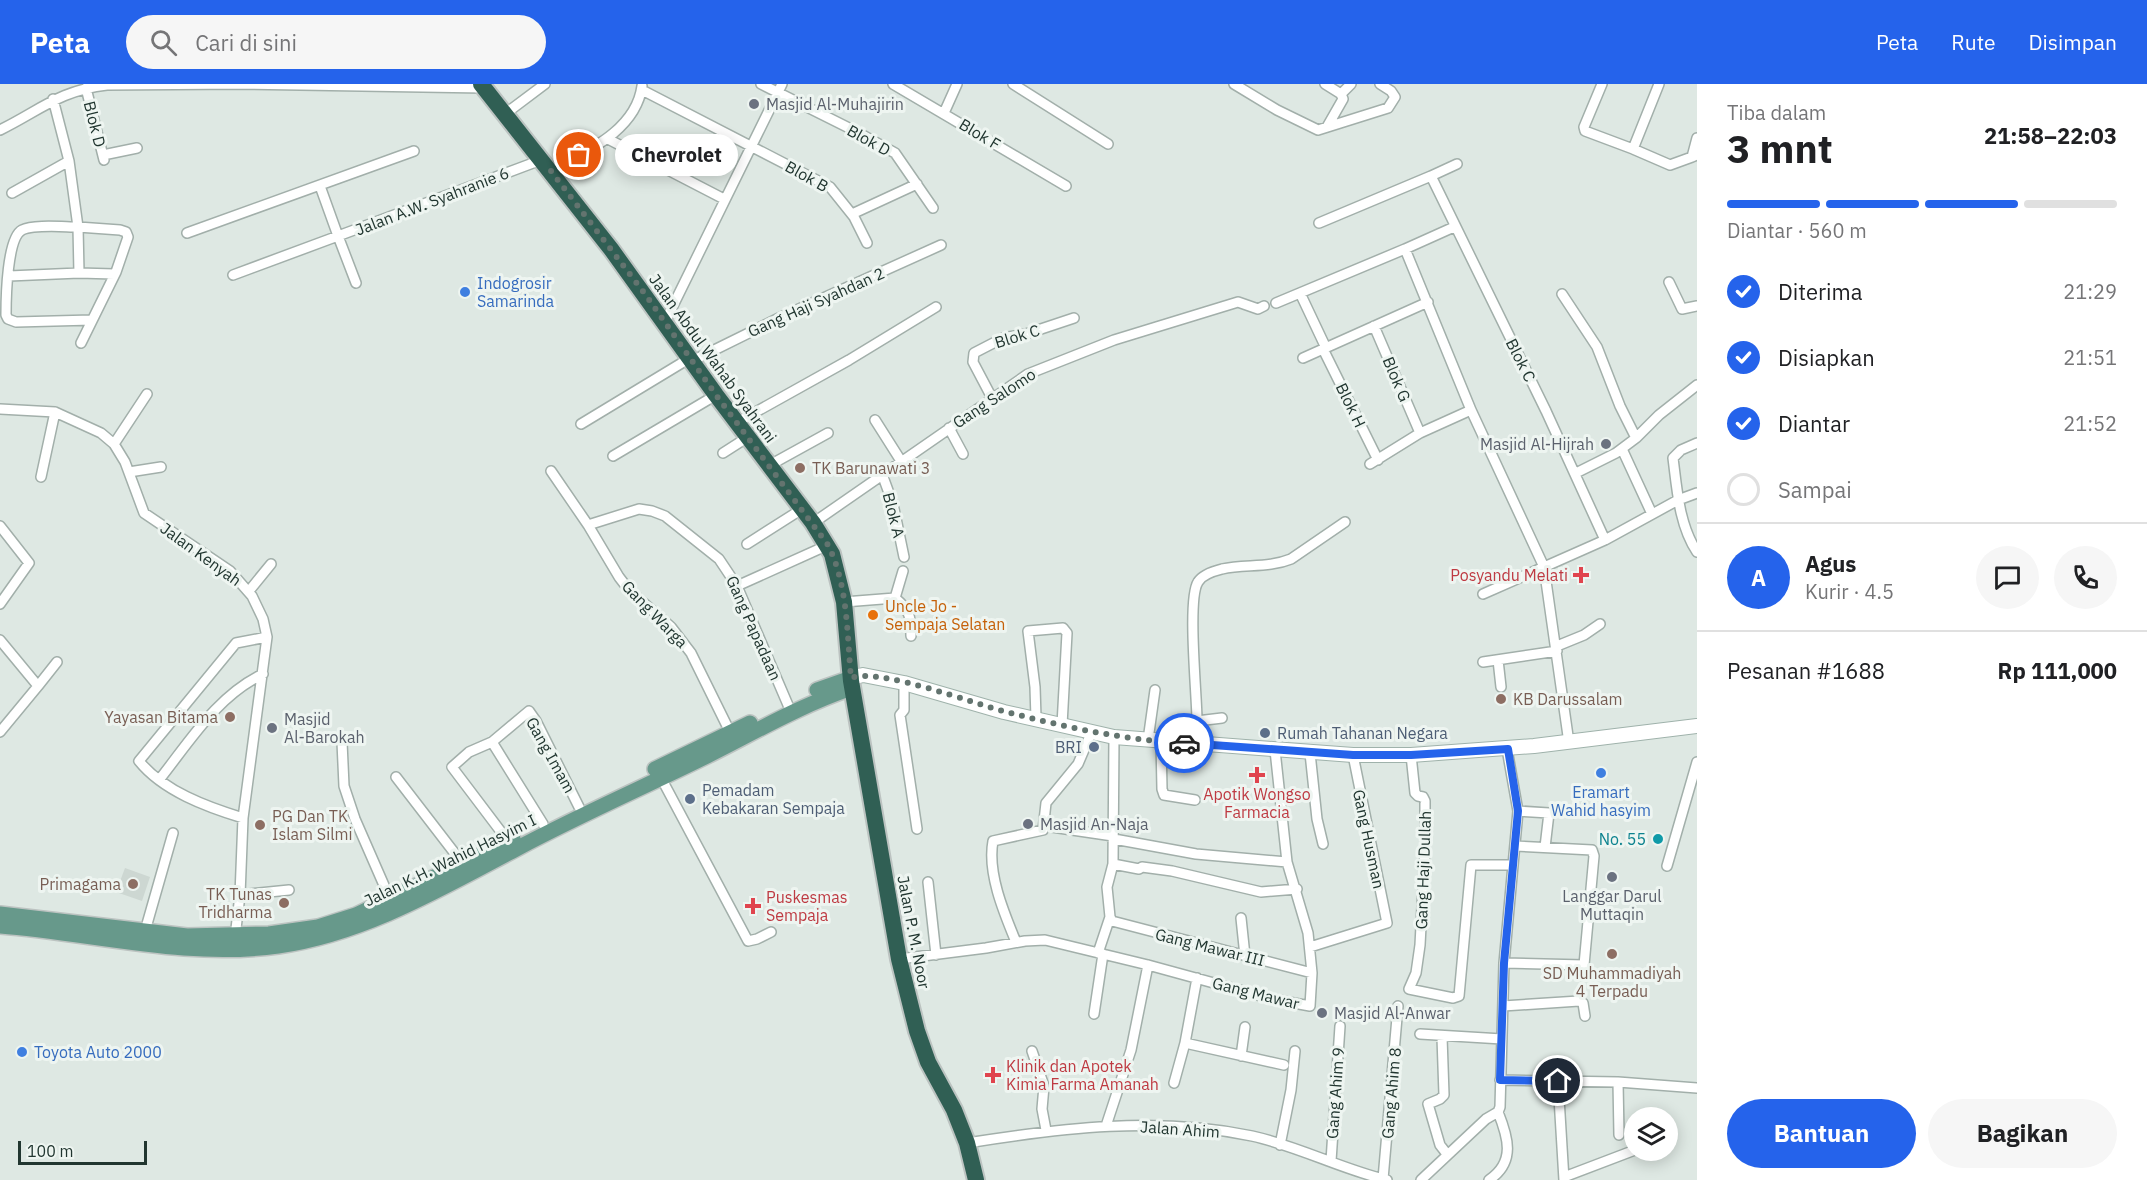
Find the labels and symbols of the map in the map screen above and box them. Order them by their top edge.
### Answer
place label: Masjid Al-Muhajirin [766,94,904,114]
marker: Masjid Al-Muhajirin [747,97,761,111]
street label: Blok D [80,99,110,149]
street label: Blok F [956,114,1004,154]
street label: Blok D [844,120,894,160]
pin [553,129,604,180]
callout: Chevrolet [615,134,738,176]
street label: Blok B [782,156,832,196]
street label: Jalan A.W. Syahranie 6 [352,162,512,240]
street label: Gang Haji Syahdan 2 [745,263,887,341]
street label: Jalan Abdul Wahab Syahrani [645,270,781,446]
place label: Indogrosir Samarinda [477,273,555,311]
marker: Indogrosir Samarinda [458,285,472,299]
street label: Blok C [992,320,1042,352]
street label: Blok C [1502,335,1540,385]
street label: Blok G [1379,353,1415,405]
street label: Gang Salomo [949,364,1039,432]
street label: Blok H [1332,379,1370,431]
place label: Masjid Al-Hijrah [1480,434,1594,454]
marker: Masjid Al-Hijrah [1599,437,1613,451]
place label: TK Barunawati 3 [812,458,930,478]
marker: TK Barunawati 3 [793,461,807,475]
street label: Blok A [879,490,909,540]
street label: Jalan Kenyah [157,518,245,590]
place label: Posyandu Melati [1450,565,1568,585]
marker: Posyandu Melati [1572,566,1590,584]
street label: Gang Papadaan [722,573,786,683]
street label: Gang Warga [618,576,692,652]
place label: Uncle Jo - Sempaja Selatan [885,596,1005,634]
marker: Uncle Jo - Sempaja Selatan [866,608,880,622]
place label: KB Darussalam [1513,689,1623,709]
marker: KB Darussalam [1494,692,1508,706]
place label: Yayasan Bitama [104,707,218,727]
place label: Masjid Al-Barokah [284,709,365,747]
marker: Yayasan Bitama [223,710,237,724]
street label: Gang Imam [522,713,580,797]
courier [1154,713,1214,773]
marker: Masjid Al-Barokah [265,721,279,735]
place label: Rumah Tahanan Negara [1277,723,1448,743]
marker: Rumah Tahanan Negara [1258,726,1272,740]
place label: BRI [1055,737,1082,757]
marker: BRI [1087,740,1101,754]
marker: Eramart Wahid hasyim [1594,766,1608,780]
marker: Apotik Wongso Farmacia [1250,768,1264,782]
place label: Pemadam Kebakaran Sempaja [702,780,845,818]
place label: Eramart Wahid hasyim [1551,782,1651,820]
place label: Apotik Wongso Farmacia [1203,784,1311,822]
street label: Gang Husman [1349,788,1389,890]
marker: Pemadam Kebakaran Sempaja [683,792,697,806]
place label: PG Dan TK Islam Silmi [272,806,352,844]
street label: Jalan K.H. Wahid Hasyim I [361,810,539,910]
street label: Gang Haji Dullah [1411,810,1435,930]
place label: Masjid An-Naja [1040,814,1149,834]
marker: Masjid An-Naja [1021,817,1035,831]
marker: PG Dan TK Islam Silmi [253,818,267,832]
place label: No. 55 [1599,829,1646,849]
marker: No. 55 [1651,832,1665,846]
marker: Langgar Darul Muttaqin [1605,870,1619,884]
place label: Primagama [40,874,121,894]
street label: Jalan P. M. Noor [893,874,935,990]
marker: Primagama [126,877,140,891]
place label: TK Tunas Tridharma [198,884,272,922]
place label: Langgar Darul Muttaqin [1562,886,1662,924]
place label: Puskesmas Sempaja [766,887,848,925]
marker: TK Tunas Tridharma [277,896,291,910]
marker: Puskesmas Sempaja [744,897,762,915]
street label: Gang Mawar III [1153,924,1267,970]
marker: SD Muhammadiyah 4 Terpadu [1605,947,1619,961]
place label: SD Muhammadiyah 4 Terpadu [1543,963,1681,1001]
street label: Gang Mawar [1210,973,1302,1014]
place label: Masjid Al-Anwar [1334,1003,1451,1023]
marker: Masjid Al-Anwar [1315,1006,1329,1020]
place label: Toyota Auto 2000 [34,1042,162,1062]
marker: Toyota Auto 2000 [15,1045,29,1059]
street label: Gang Ahim 8 [1377,1046,1405,1140]
street label: Gang Ahim 9 [1322,1047,1348,1139]
pin [1532,1055,1583,1106]
place label: Klinik dan Apotek Kimia Farma Amanah [1006,1056,1159,1094]
marker: Klinik dan Apotek Kimia Farma Amanah [984,1066,1002,1084]
street label: Jalan Ahim [1140,1116,1220,1142]
scale bar [18,1138,147,1166]

